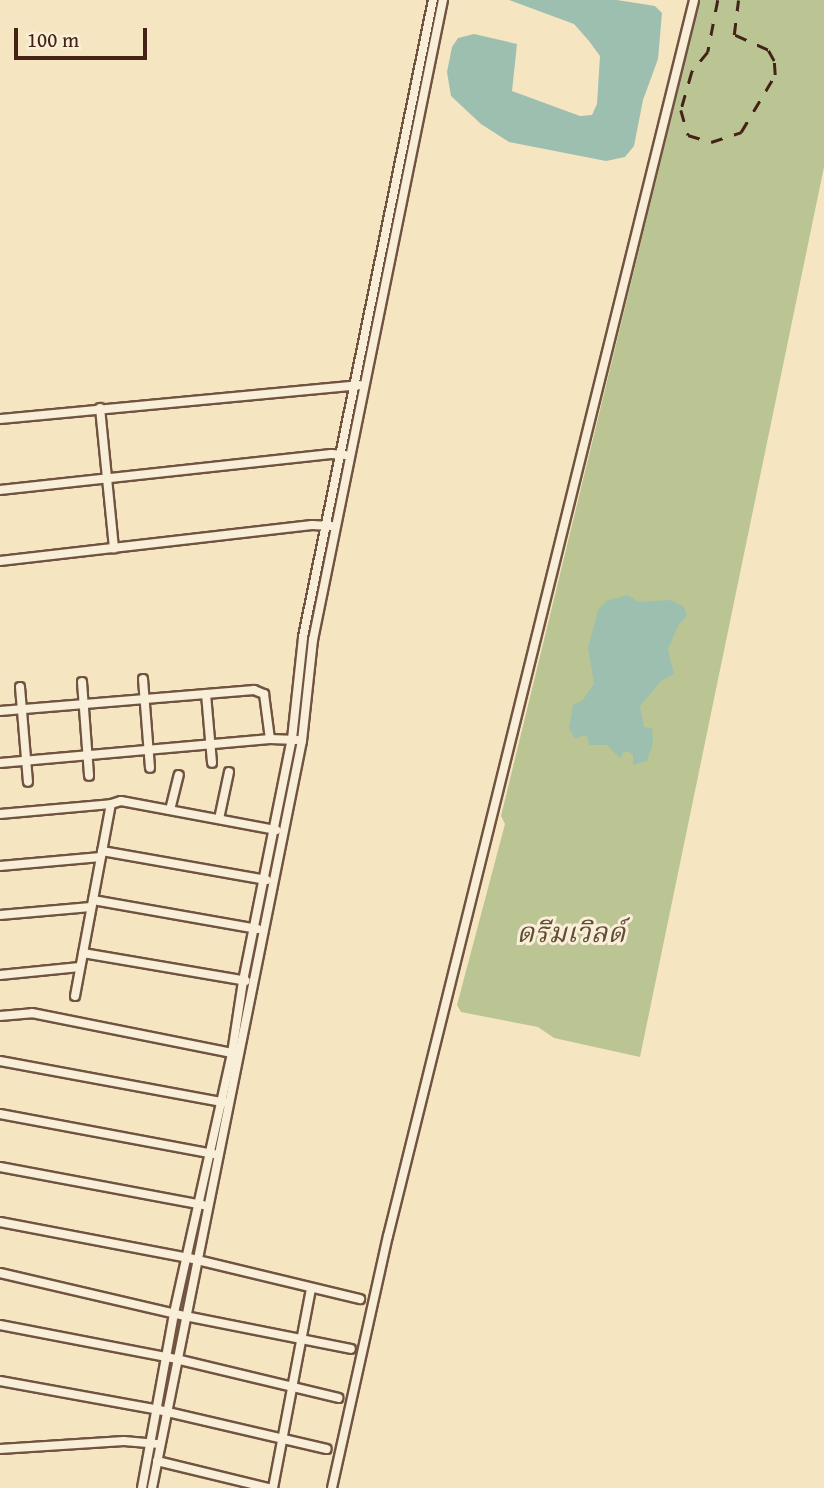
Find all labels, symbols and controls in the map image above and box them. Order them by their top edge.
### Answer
scale bar [18,14,150,58]
text: 100 m [27,24,79,55]
park label: ดรีมเวิลด์ [517,915,625,949]

